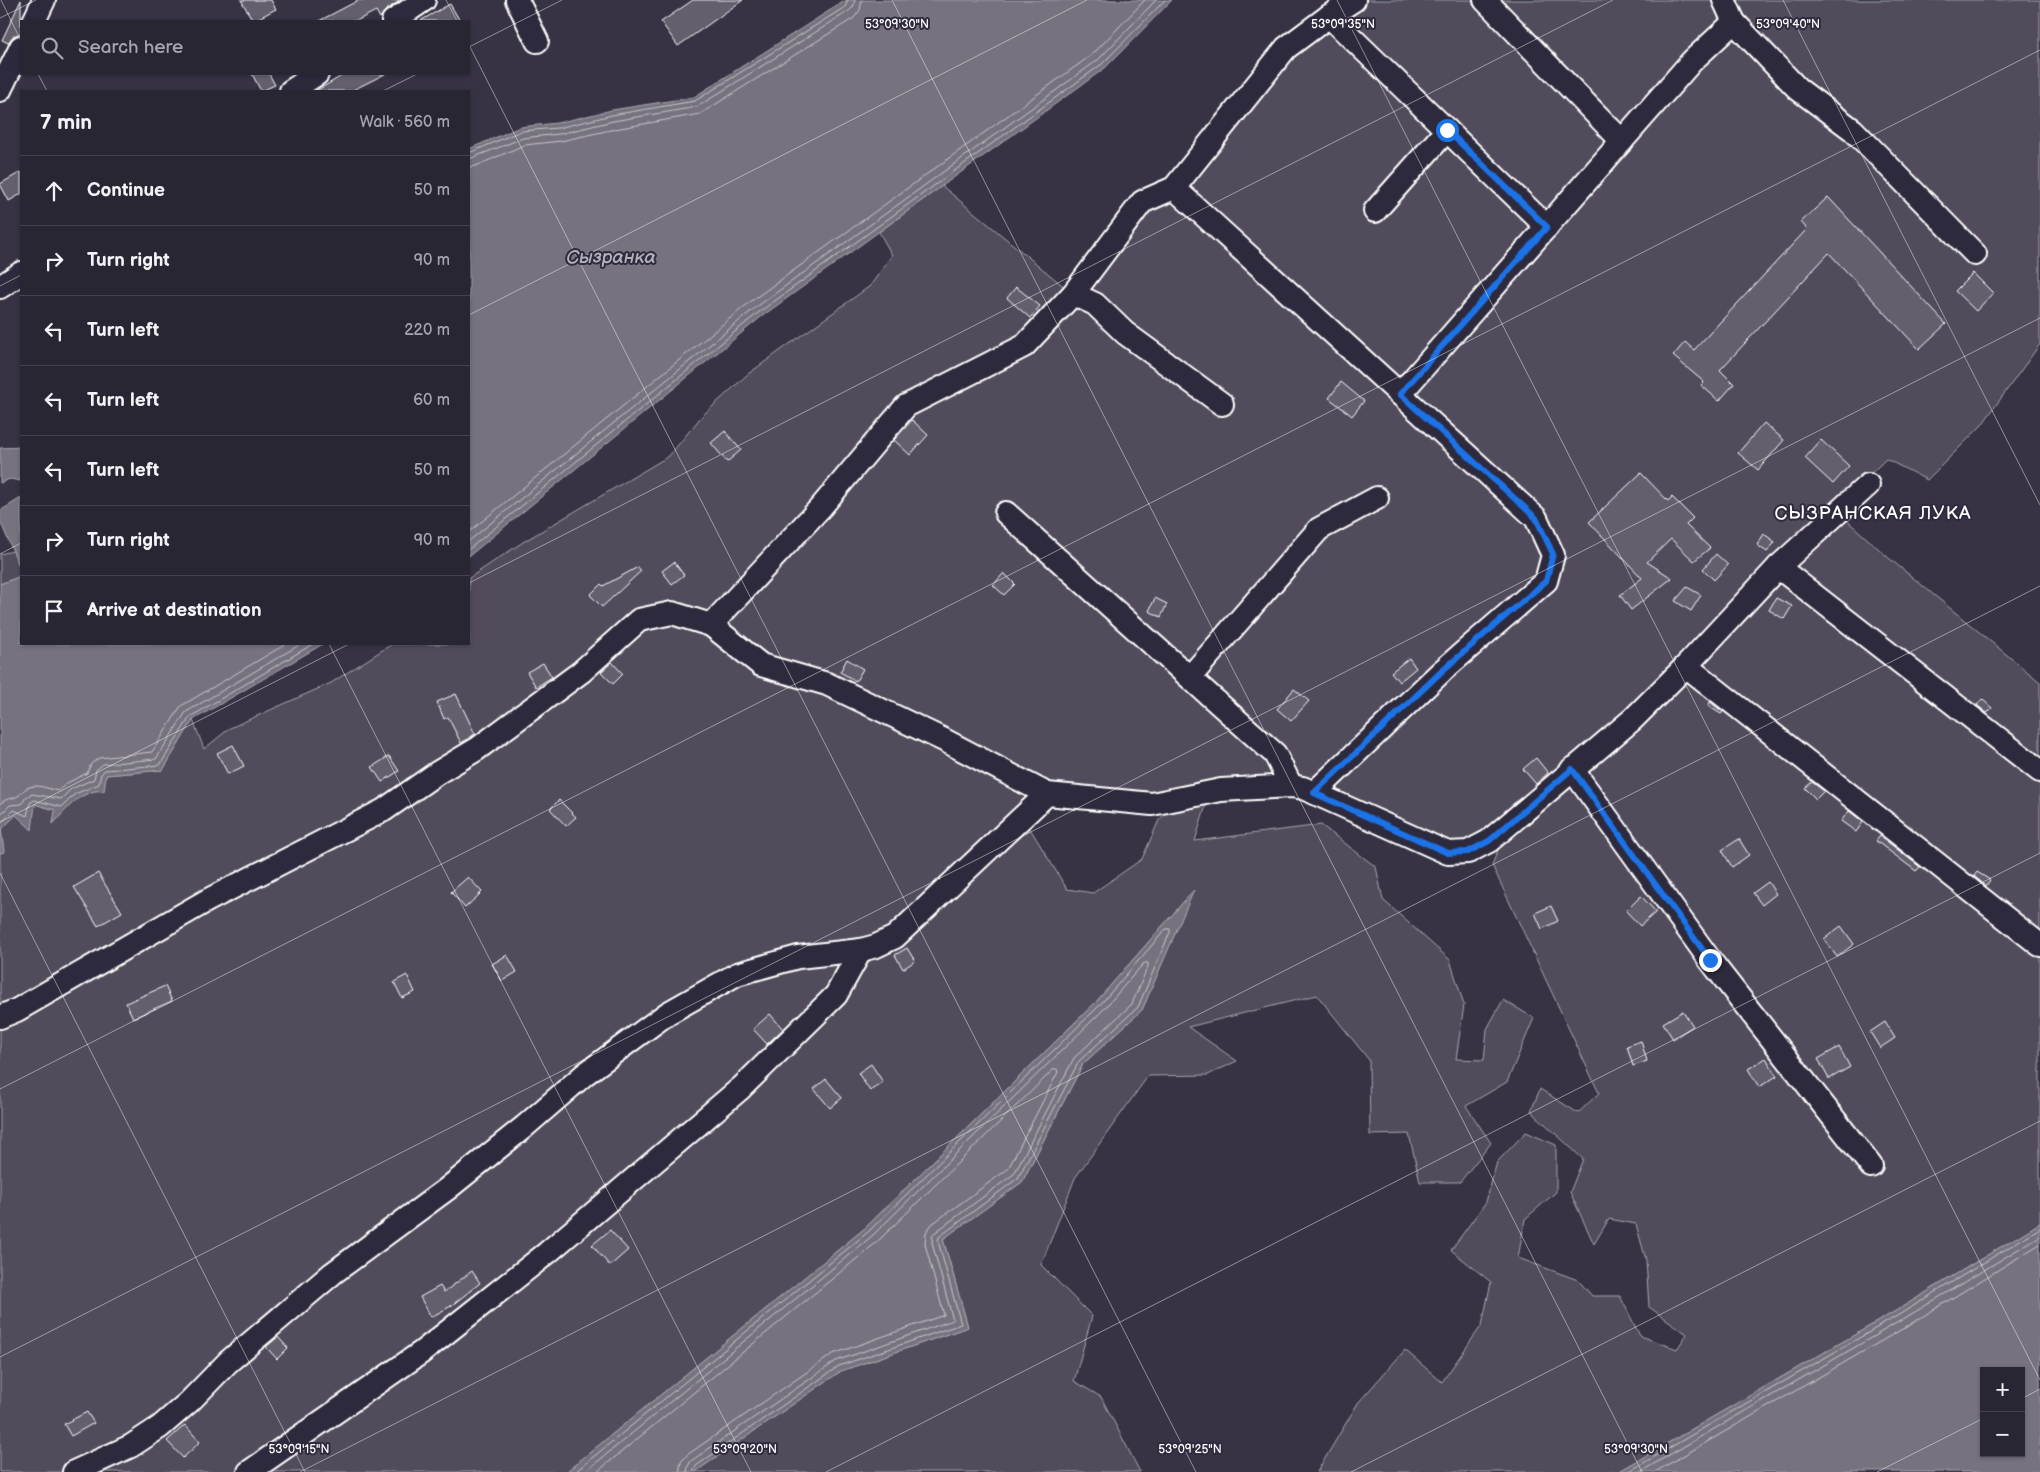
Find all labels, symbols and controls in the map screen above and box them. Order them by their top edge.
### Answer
text: 53°09'30"N [865,17,929,32]
text: 53°09'35"N [1311,17,1375,32]
text: 53°09'40"N [1756,17,1820,32]
search box [20,20,470,75]
icon: search [38,34,66,62]
text: Search here [78,36,183,59]
text: 7 min [40,110,92,135]
text: Walk · 560 m [360,113,450,132]
route start [1436,119,1459,142]
icon: ahead [40,177,68,205]
text: Continue [87,179,165,202]
text: 50 m [414,181,450,200]
water label: Сызранка [566,246,656,269]
icon: right [40,247,68,275]
text: Turn right [87,249,170,272]
text: 90 m [414,251,450,270]
icon: left [40,317,68,345]
text: Turn left [87,319,159,342]
text: 220 m [404,321,450,340]
icon: left [40,387,68,415]
text: Turn left [87,389,159,412]
text: 60 m [413,391,450,410]
icon: left [40,457,68,485]
text: Turn left [87,459,159,482]
text: 50 m [414,461,450,480]
district label: СЫЗРАНСКАЯ ЛУКА [1774,502,1972,525]
icon: right [40,527,68,555]
text: Turn right [87,529,170,552]
text: 90 m [414,531,450,550]
icon: arrive [40,597,68,625]
text: Arrive at destination [87,599,262,622]
route end [1699,949,1722,972]
map controls [1980,1367,2025,1457]
button: + [1980,1367,2025,1412]
button: − [1980,1412,2025,1457]
text: 53°09'15"N [268,1442,330,1457]
text: 53°09'20"N [713,1442,777,1457]
text: 53°09'25"N [1158,1442,1222,1457]
text: 53°09'30"N [1604,1442,1668,1457]

